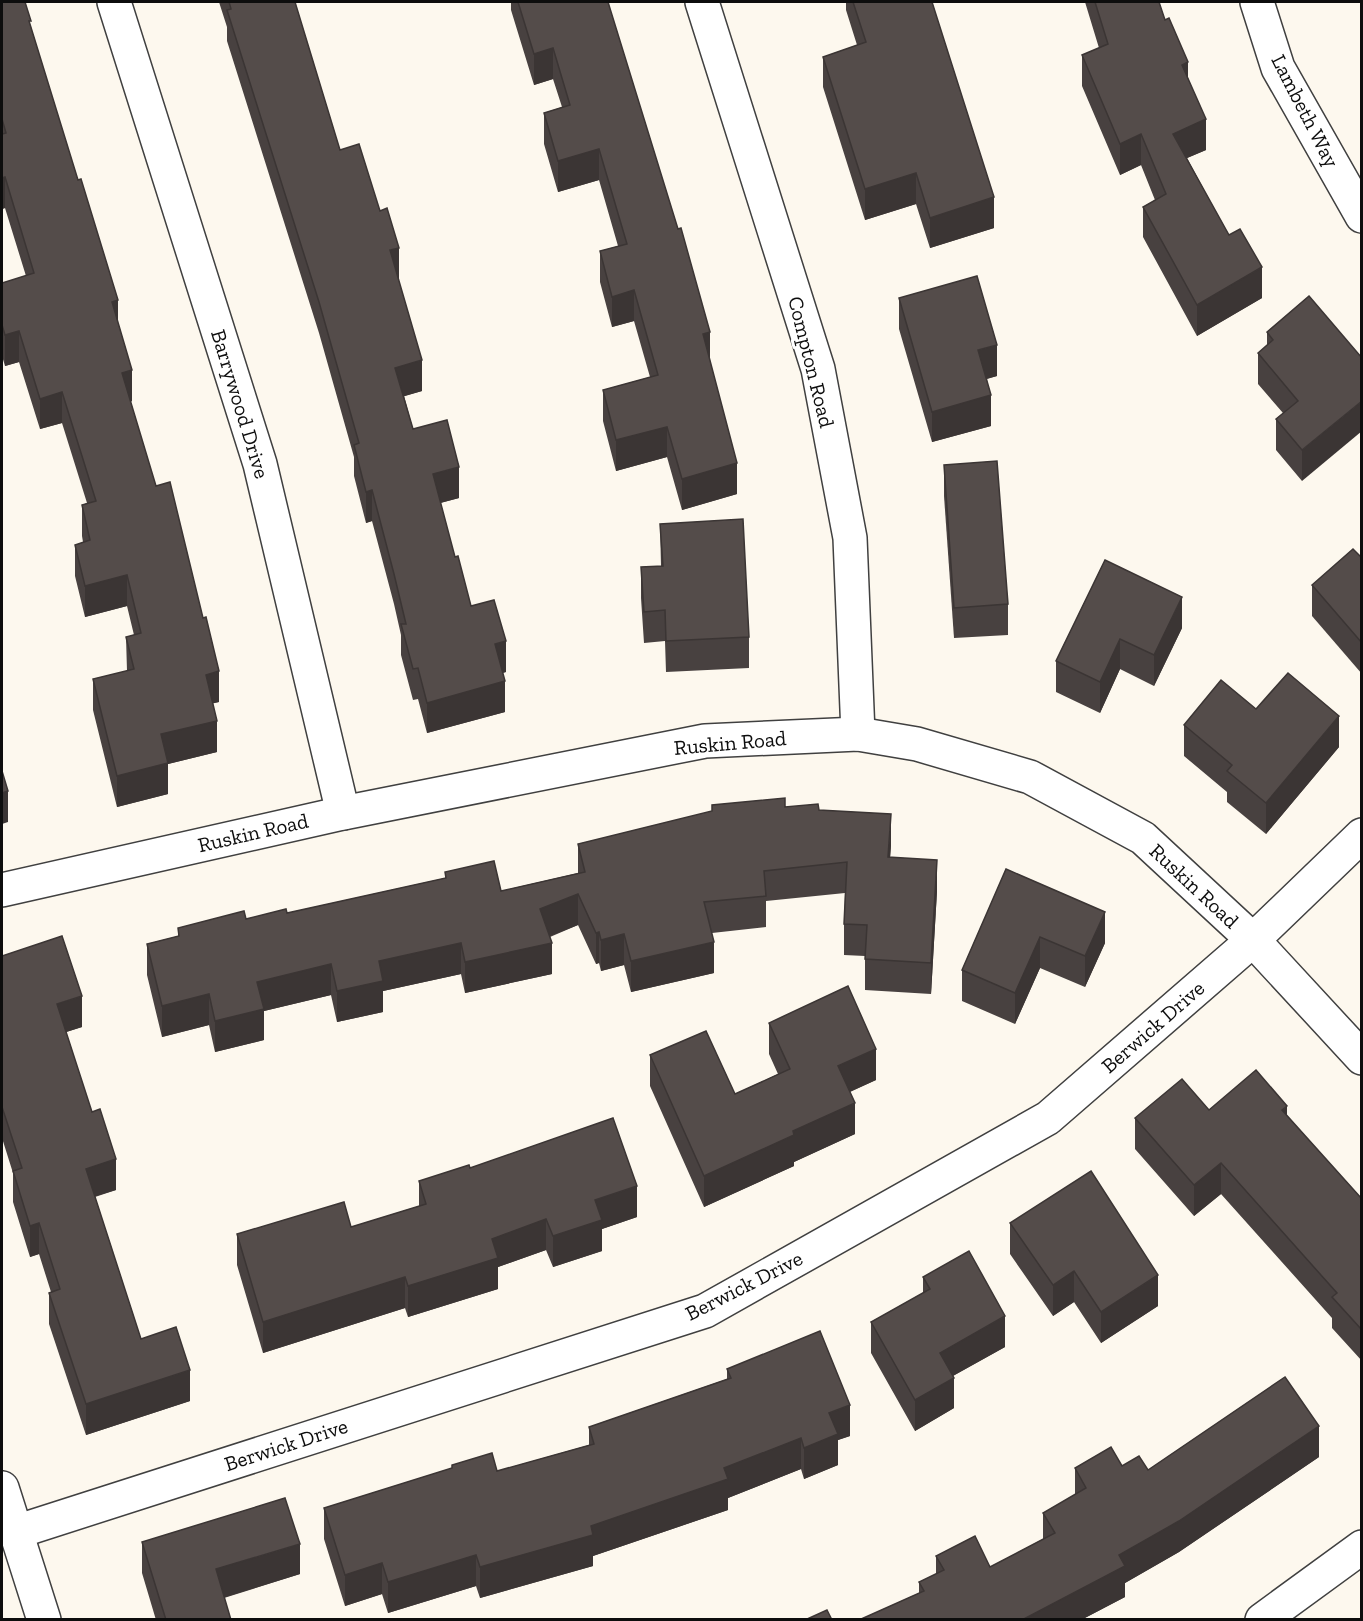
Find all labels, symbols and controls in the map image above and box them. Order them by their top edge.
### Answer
street label: Lambeth Way [1266,50,1345,172]
street label: Compton Road [783,294,840,431]
street label: Barrywood Drive [206,326,275,481]
street label: Ruskin Road [673,725,788,760]
street label: Ruskin Road [195,808,311,857]
street label: Ruskin Road [1145,838,1244,934]
street label: Berwick Drive [1096,975,1209,1078]
street label: Berwick Drive [681,1245,807,1326]
street label: Berwick Drive [221,1413,351,1476]

